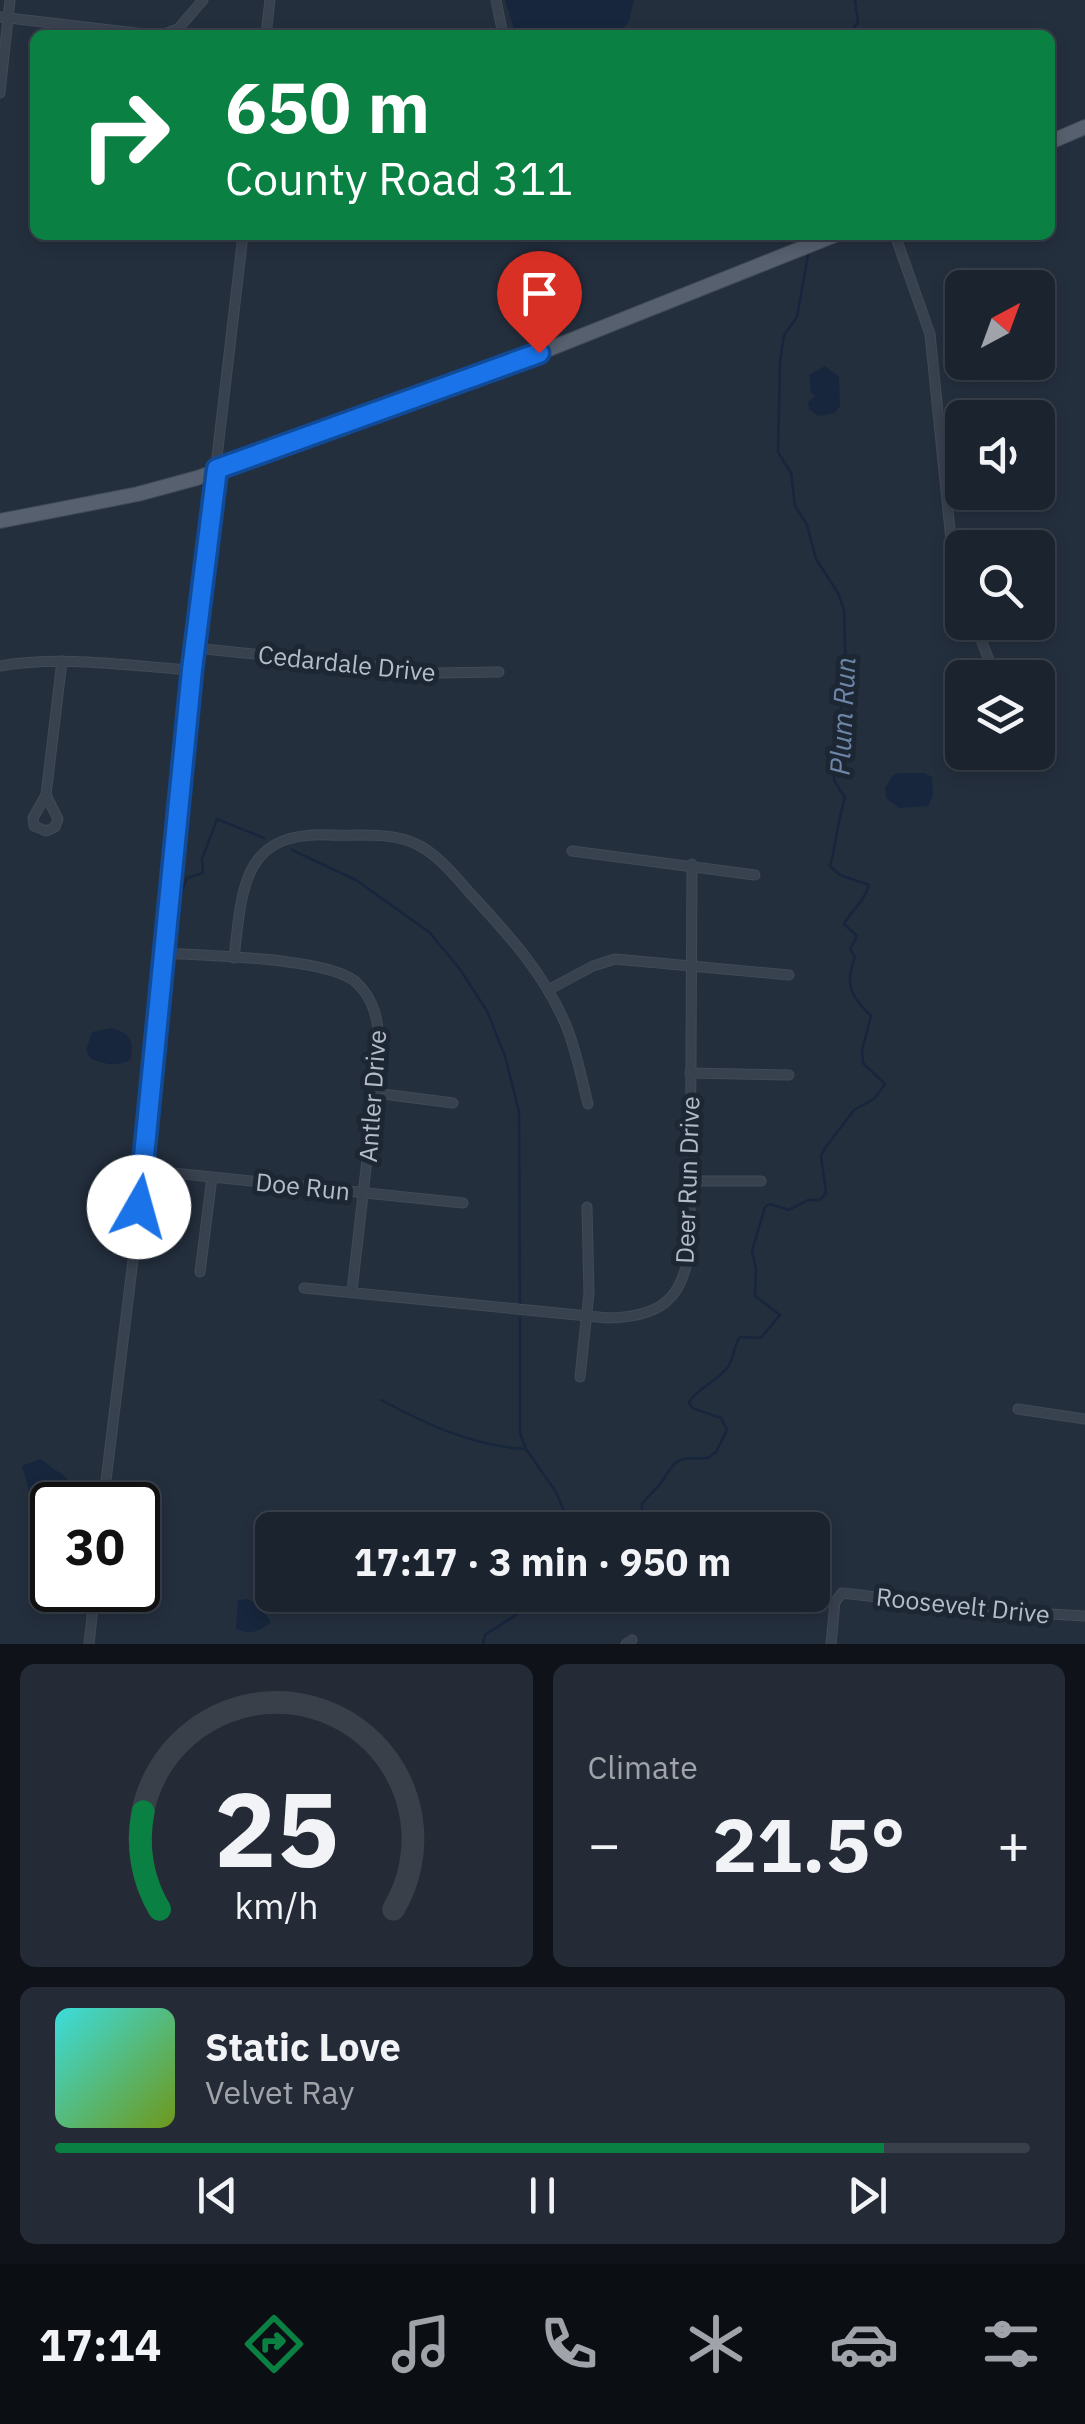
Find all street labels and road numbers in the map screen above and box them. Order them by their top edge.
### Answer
street label: Cedardale Drive [257,637,437,689]
street label: Antler Drive [351,1029,393,1163]
street label: Deer Run Drive [668,1096,706,1264]
street label: Doe Run [254,1165,352,1207]
street label: Roosevelt Drive [874,1579,1052,1631]

